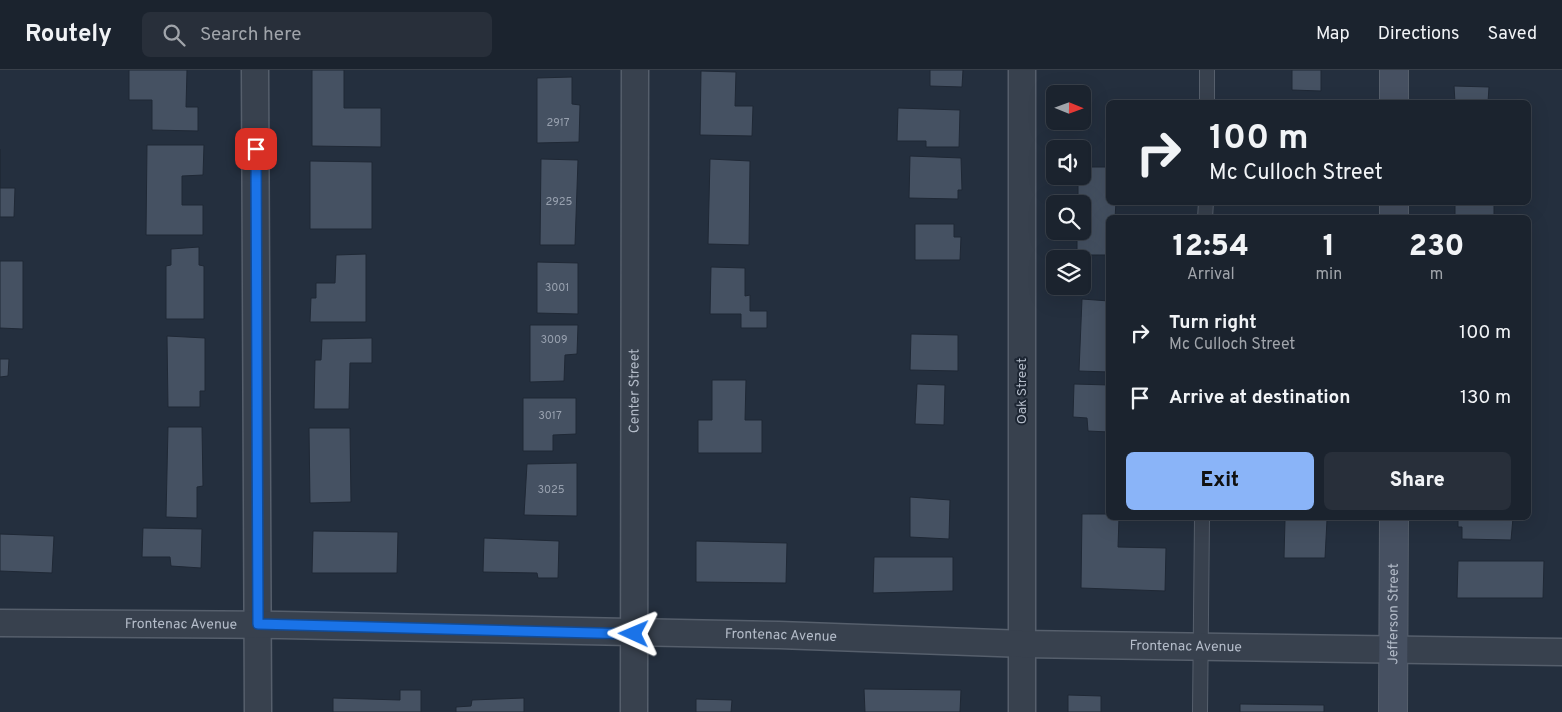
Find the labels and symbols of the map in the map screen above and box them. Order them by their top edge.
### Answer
north arrow [1046,85,1091,130]
house number: 2917 [546,116,570,130]
pin [235,128,277,170]
house number: 2925 [546,195,573,209]
house number: 3001 [545,281,569,295]
house number: 3009 [540,333,568,347]
street label: Center Street [626,349,643,433]
street label: Oak Street [1014,358,1031,424]
house number: 3017 [538,409,562,423]
house number: 3025 [537,483,565,497]
street label: Jefferson Street [1385,563,1402,665]
position arrow [607,607,659,659]
street label: Frontenac Avenue [125,615,237,633]
street label: Frontenac Avenue [725,625,837,646]
street label: Frontenac Avenue [1129,637,1242,656]

